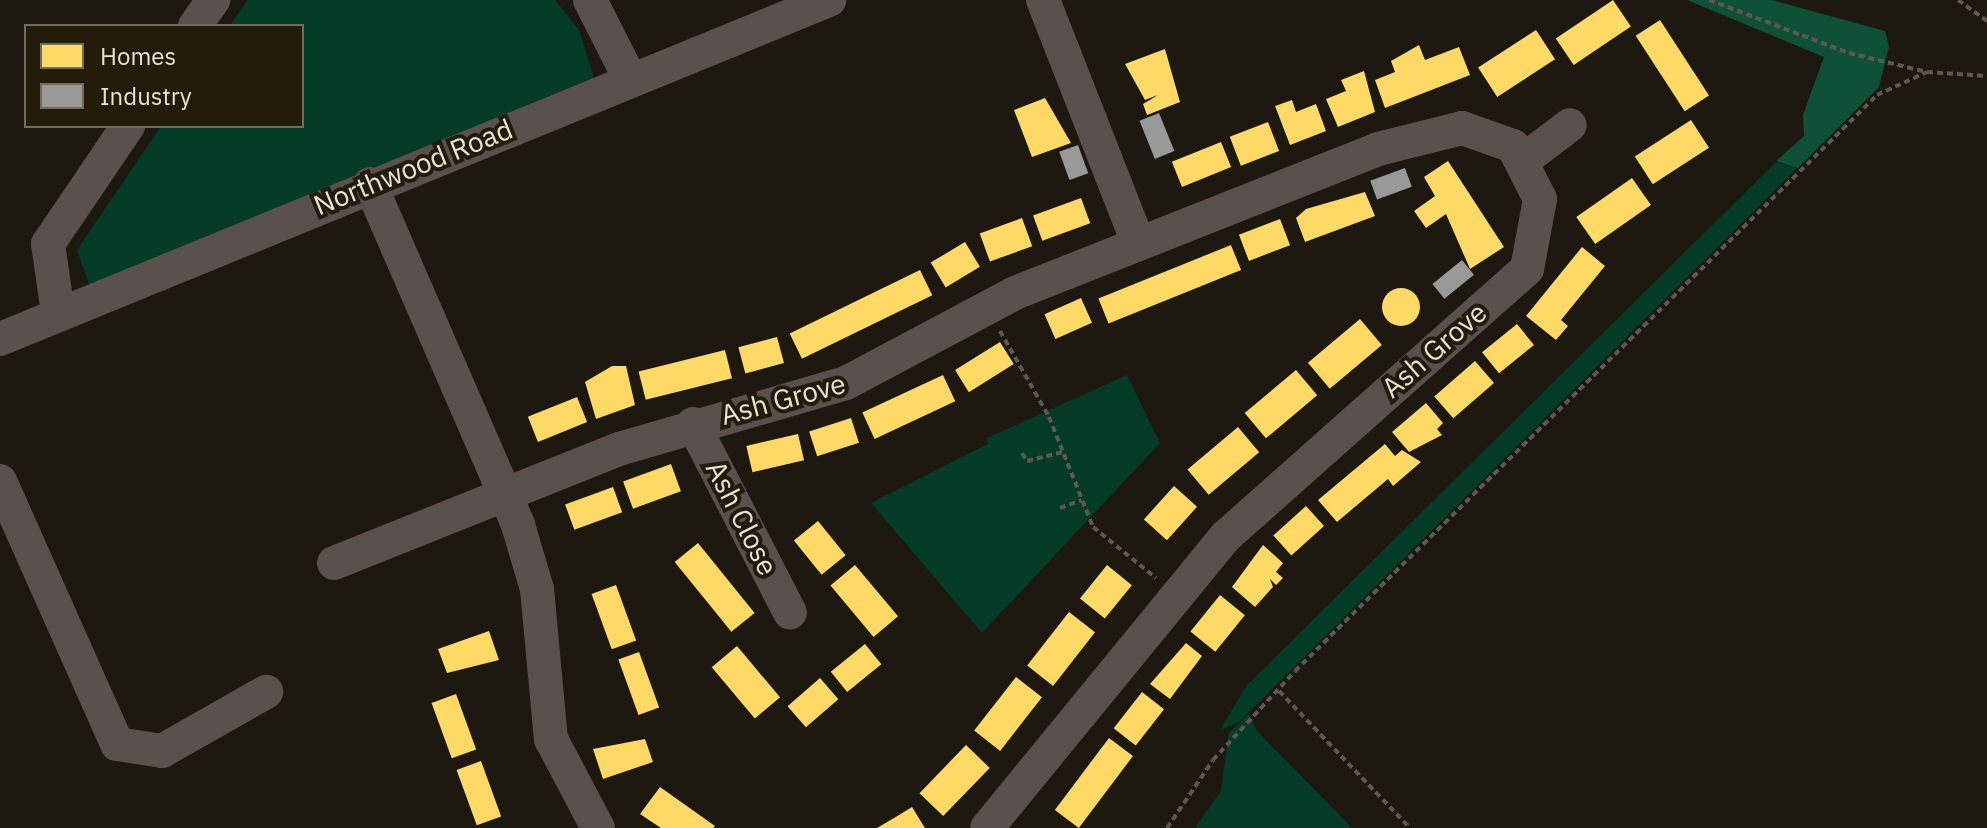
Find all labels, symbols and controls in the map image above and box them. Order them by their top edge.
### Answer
legend [24,24,304,128]
text: Homes [100,40,176,72]
text: Industry [100,80,192,112]
street label: Northwood Road [309,112,517,222]
street label: Ash Grove [1375,295,1493,405]
street label: Ash Grove [717,366,849,432]
street label: Ash Close [699,455,785,581]

